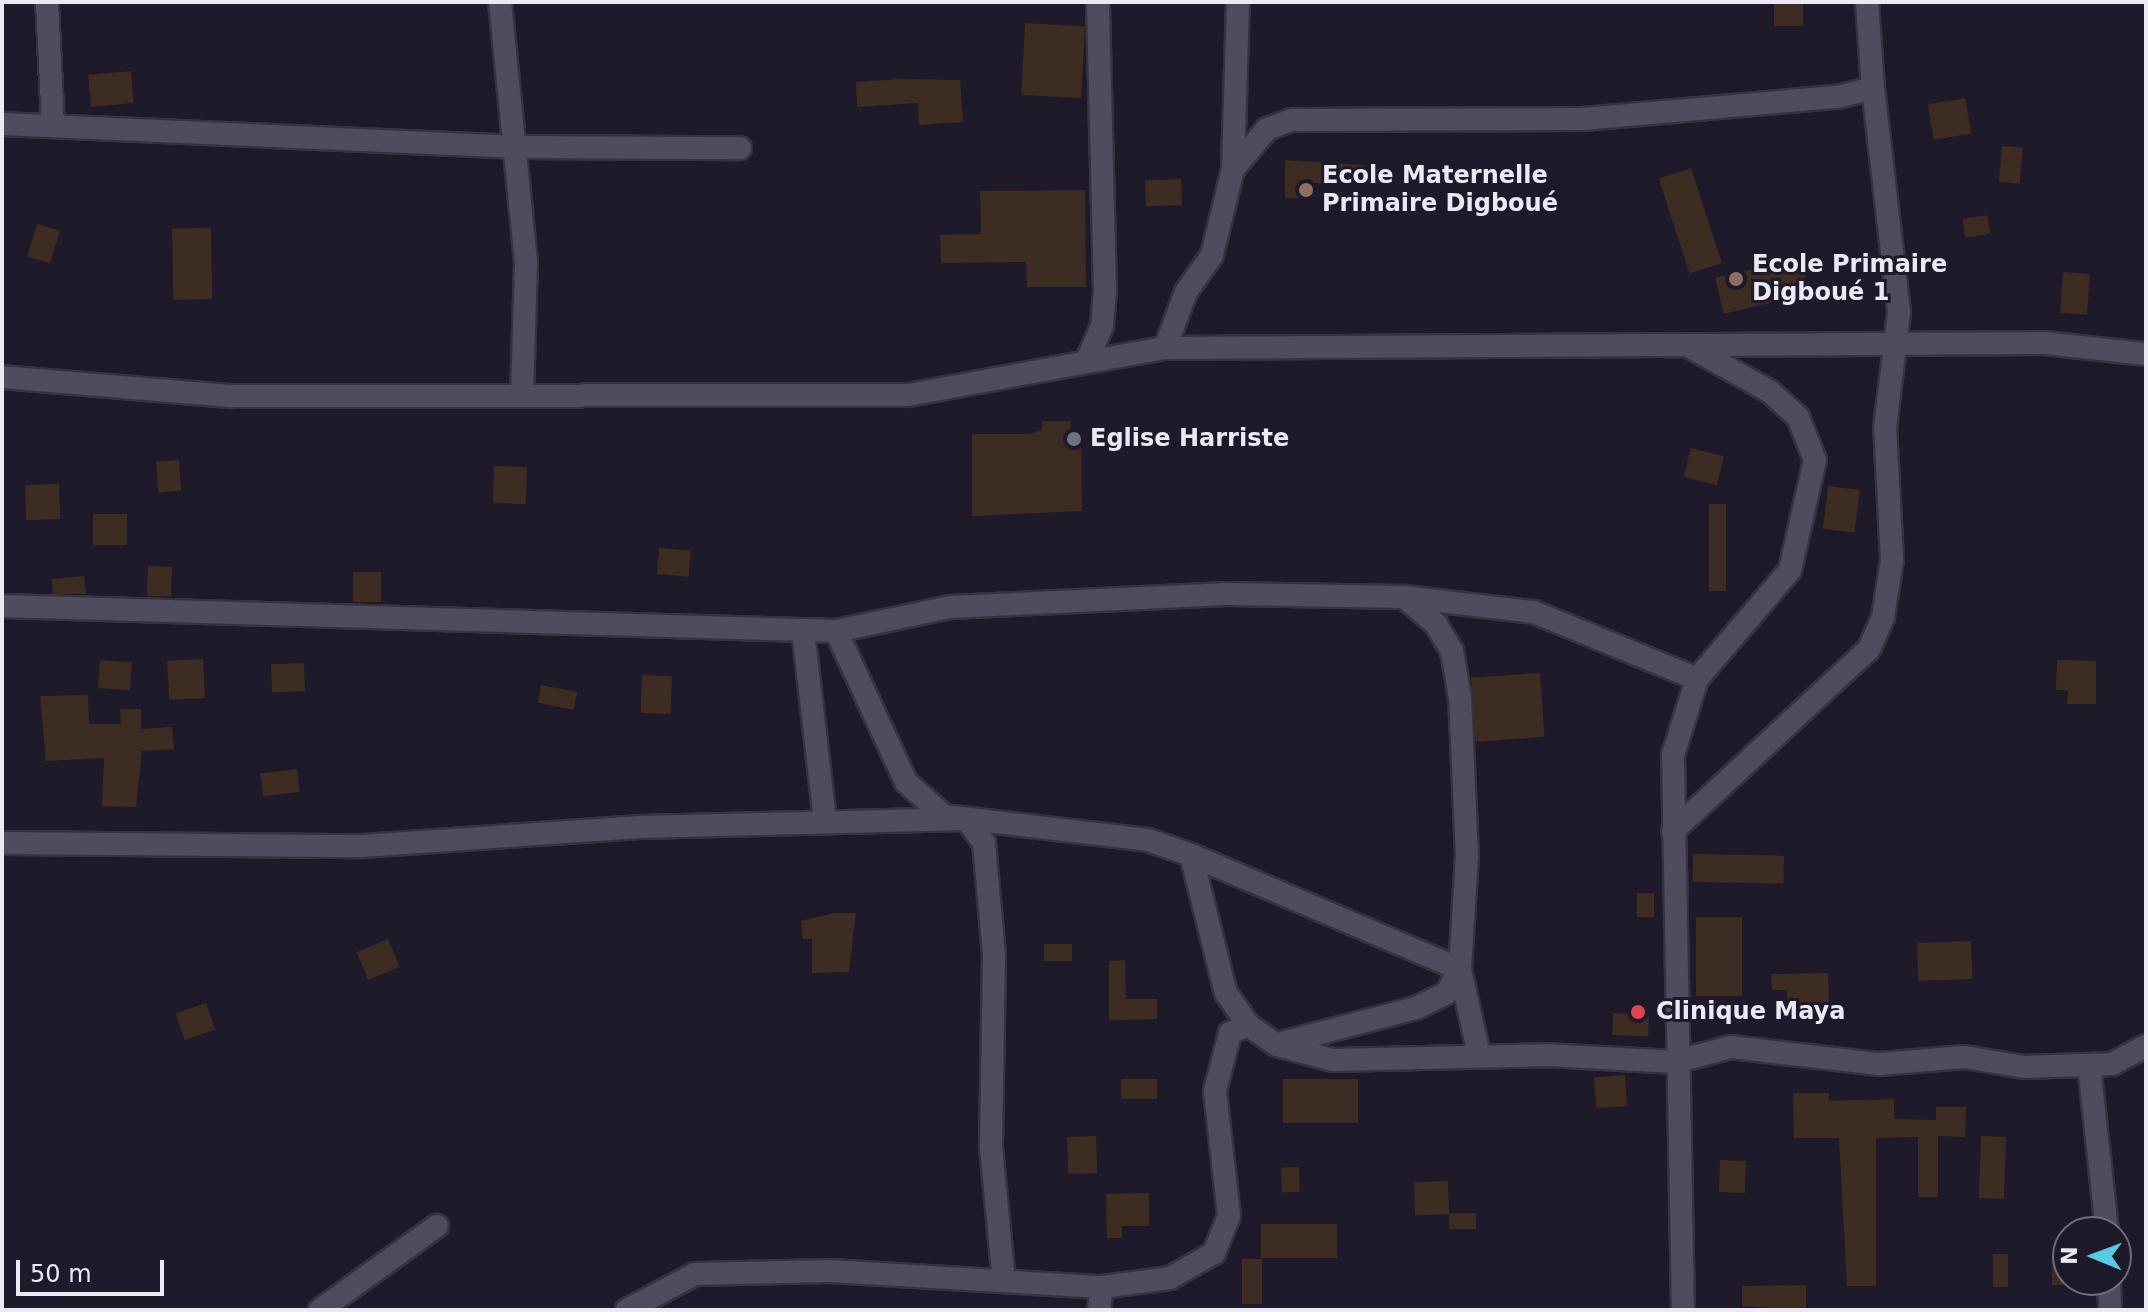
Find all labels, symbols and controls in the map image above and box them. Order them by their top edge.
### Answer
place label: Ecole Maternelle Primaire Digboué [1322,162,1558,218]
marker: Ecole Maternelle Primaire Digboué [1297,181,1315,199]
place label: Ecole Primaire Digboué 1 [1752,251,1947,307]
marker: Ecole Primaire Digboué 1 [1727,270,1745,288]
place label: Eglise Harriste [1090,425,1289,453]
marker: Eglise Harriste [1065,430,1083,448]
place label: Clinique Maya [1656,998,1845,1026]
marker: Clinique Maya [1627,1001,1649,1023]
north arrow [2052,1216,2132,1296]
scale bar [20,1244,168,1294]
text: N [2057,1246,2082,1265]
text: 50 m [30,1260,92,1288]

